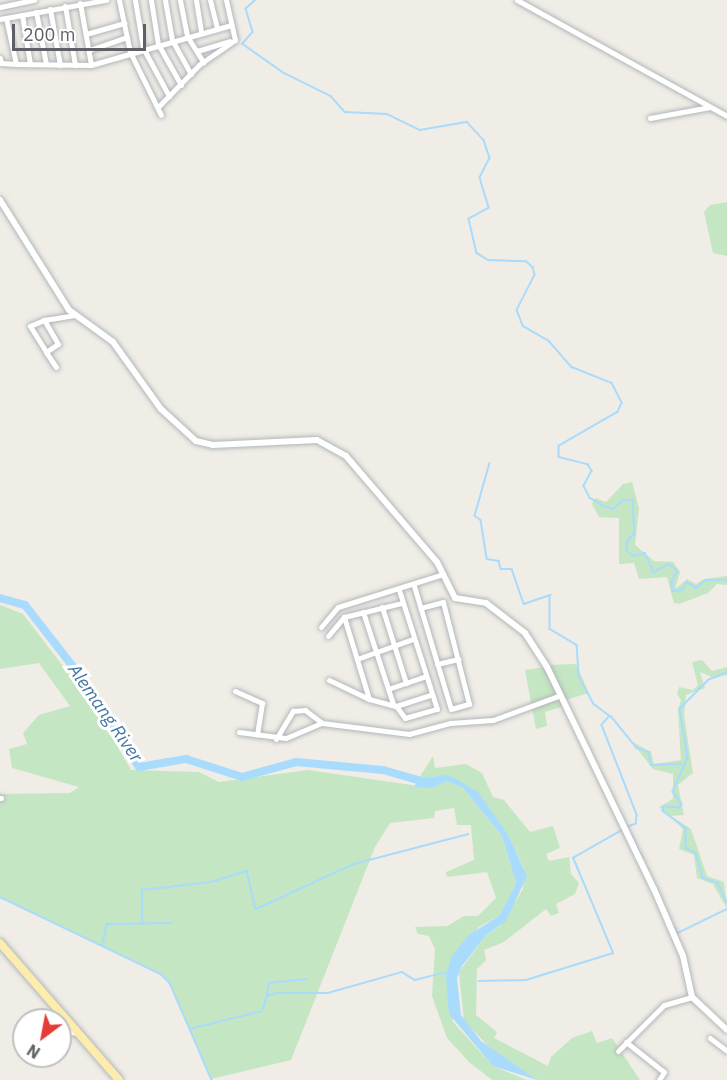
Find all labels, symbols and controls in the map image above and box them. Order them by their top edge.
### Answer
scale bar [15,12,148,50]
text: 200 m [23,23,75,46]
water label: Alemang River [63,660,147,766]
north arrow [12,1008,72,1068]
text: N [23,1040,44,1063]

